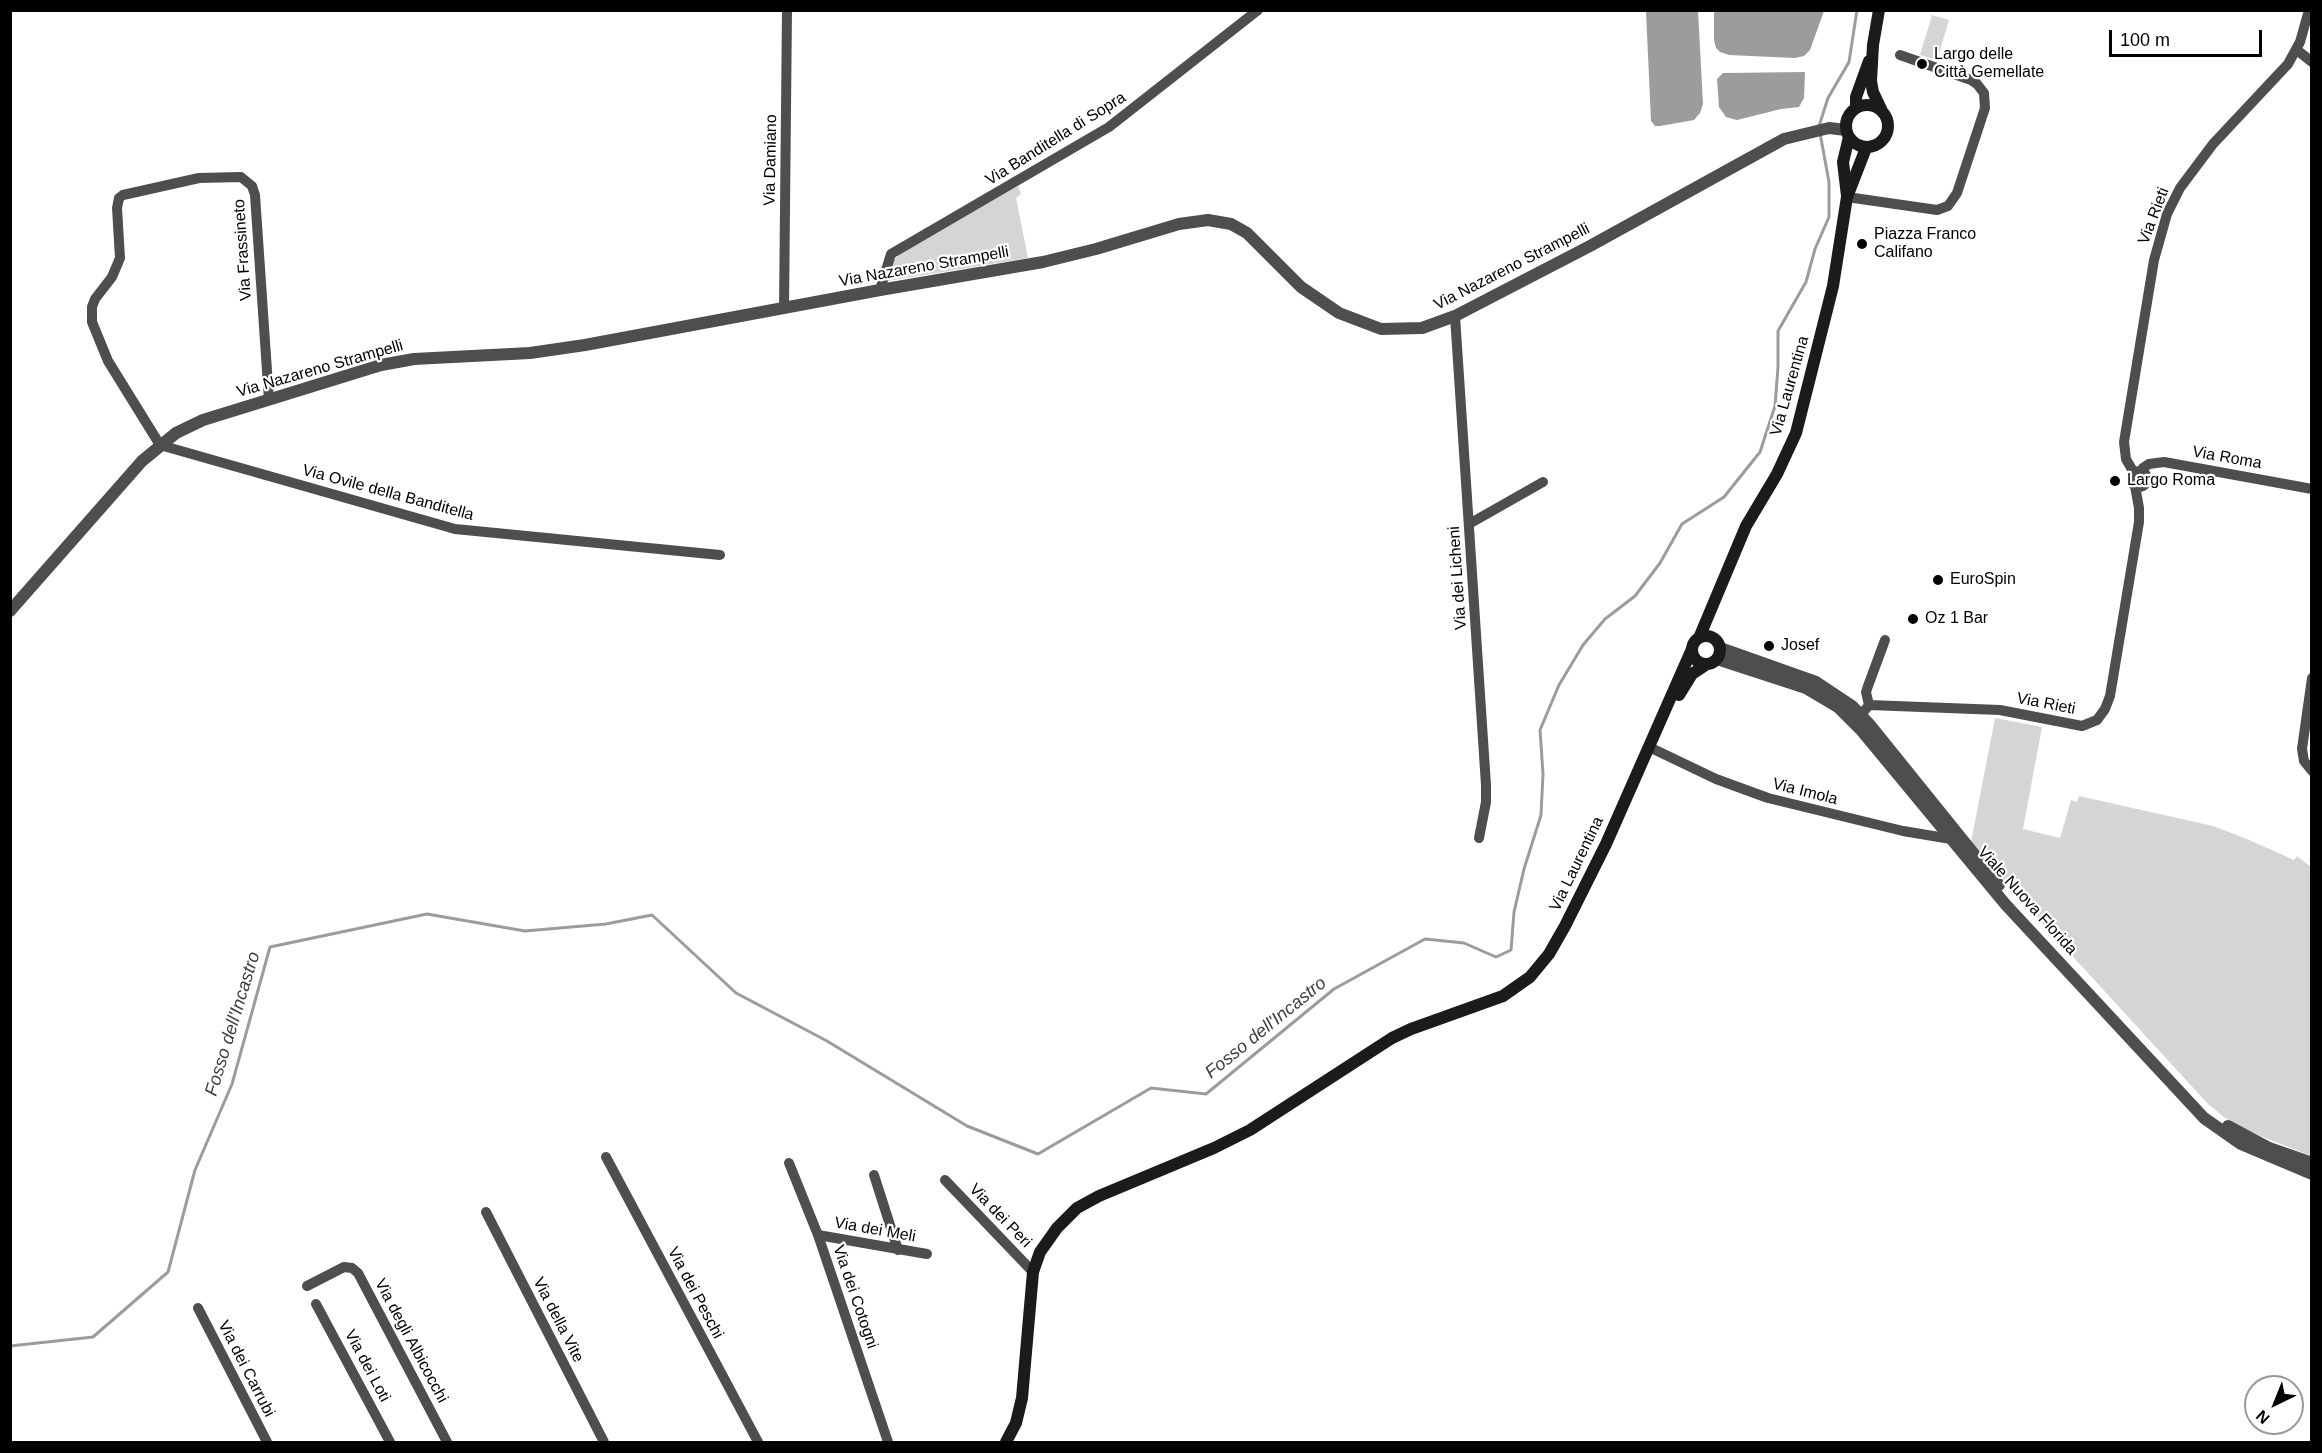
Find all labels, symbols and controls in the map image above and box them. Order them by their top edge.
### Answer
scale bar [2112,18,2265,56]
text: 100 m [2120,30,2170,50]
place label: Largo delle Città Gemellate [1934,45,2044,83]
marker: Largo delle Città Gemellate [1915,57,1929,71]
street label: Via Banditella di Sopra [982,88,1130,190]
street label: Via Damiano [761,114,781,206]
street label: Via Rieti [2134,185,2174,247]
street label: Via Frassineto [230,198,256,302]
street label: Via Nazareno Strampelli [1431,219,1593,315]
place label: Piazza Franco Califano [1874,225,1976,263]
marker: Piazza Franco Califano [1855,237,1869,251]
street label: Via Nazareno Strampelli [838,243,1010,291]
street label: Via Laurentina [1767,334,1813,438]
street label: Via Nazareno Strampelli [235,336,405,402]
street label: Via Roma [2191,442,2263,474]
street label: Via Ovile della Banditella [300,461,476,525]
place label: Largo Roma [2127,471,2215,491]
marker: Largo Roma [2108,474,2122,488]
street label: Via dei Licheni [1445,526,1471,630]
place label: EuroSpin [1950,570,2016,590]
marker: EuroSpin [1931,573,1945,587]
place label: Oz 1 Bar [1925,609,1988,629]
marker: Oz 1 Bar [1906,612,1920,626]
place label: Josef [1781,636,1819,656]
marker: Josef [1762,639,1776,653]
street label: Via Rieti [2015,689,2077,719]
street label: Via Imola [1770,775,1840,809]
street label: Via Laurentina [1546,814,1608,914]
street label: Viale Nuova Florida [1973,843,2081,959]
water label: Fosso dell'Incastro [201,949,265,1099]
water label: Fosso dell'Incastro [1201,973,1331,1083]
street label: Via dei Peri [965,1180,1035,1252]
street label: Via dei Meli [833,1213,917,1247]
street label: Via dei Cotogni [828,1243,882,1351]
street label: Via dei Peschi [663,1244,727,1342]
street label: Via della Vite [528,1274,588,1366]
street label: Via degli Albicocchi [370,1276,452,1406]
street label: Via dei Carrubi [213,1318,279,1420]
street label: Via dei Loti [340,1327,394,1405]
north arrow [2244,1375,2304,1435]
text: N [2253,1407,2273,1427]

